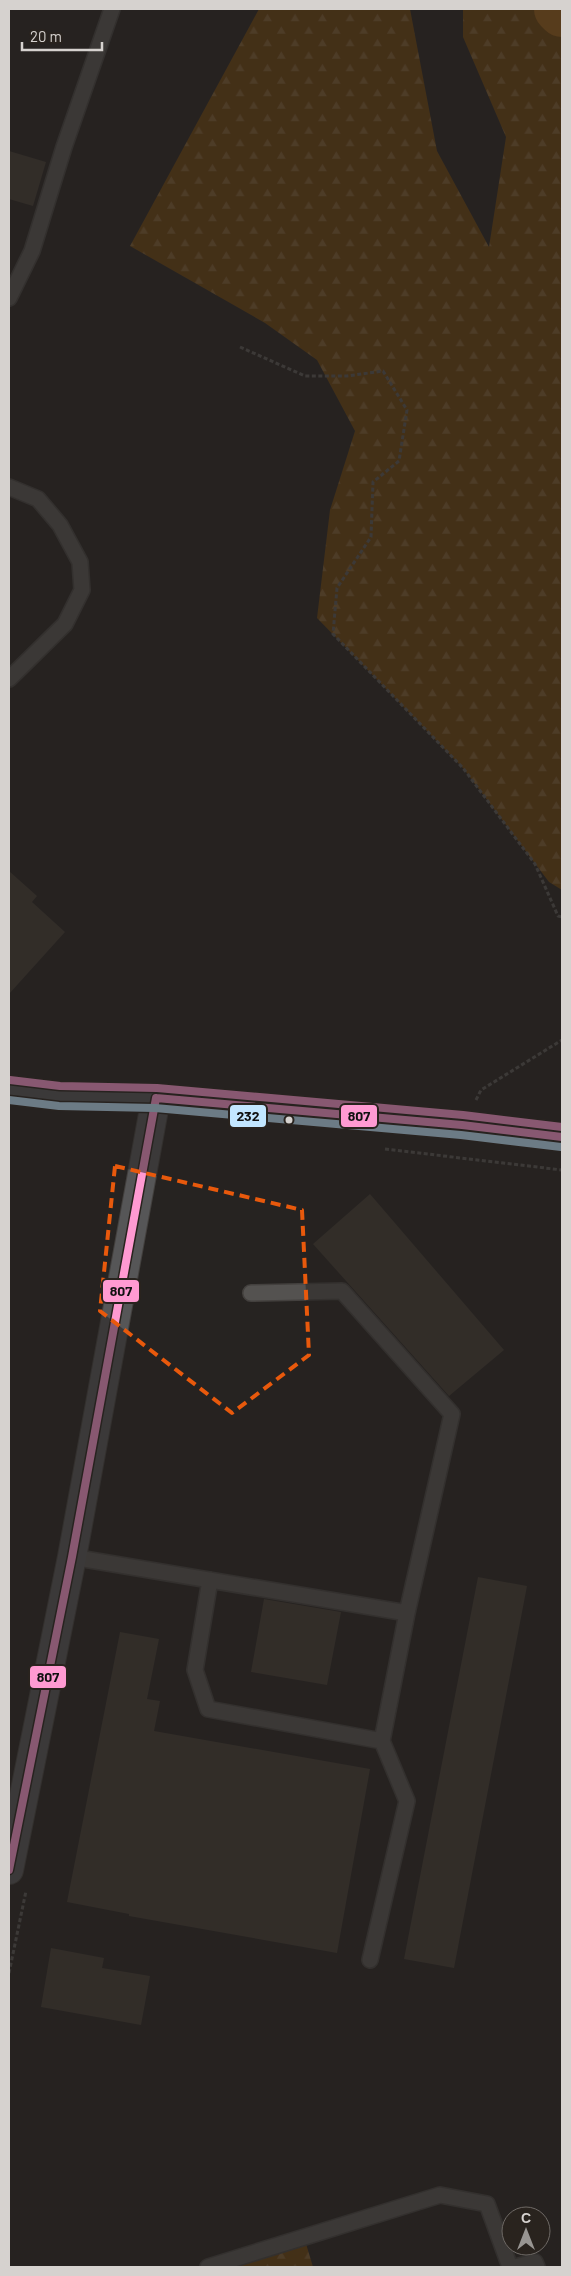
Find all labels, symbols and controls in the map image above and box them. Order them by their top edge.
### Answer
scale bar [22,20,102,52]
text: 20 m [30,27,62,45]
line badge: 232 [229,1104,267,1128]
line badge: 807 [340,1104,378,1128]
text: 232 [236,1107,260,1124]
text: 807 [348,1107,370,1124]
unlabelled marker [284,1115,294,1125]
line badge: 807 [102,1279,140,1303]
text: 807 [110,1282,132,1299]
line badge: 807 [29,1665,67,1689]
text: 807 [37,1668,59,1685]
north arrow [501,2206,551,2256]
text: С [521,2209,531,2226]

